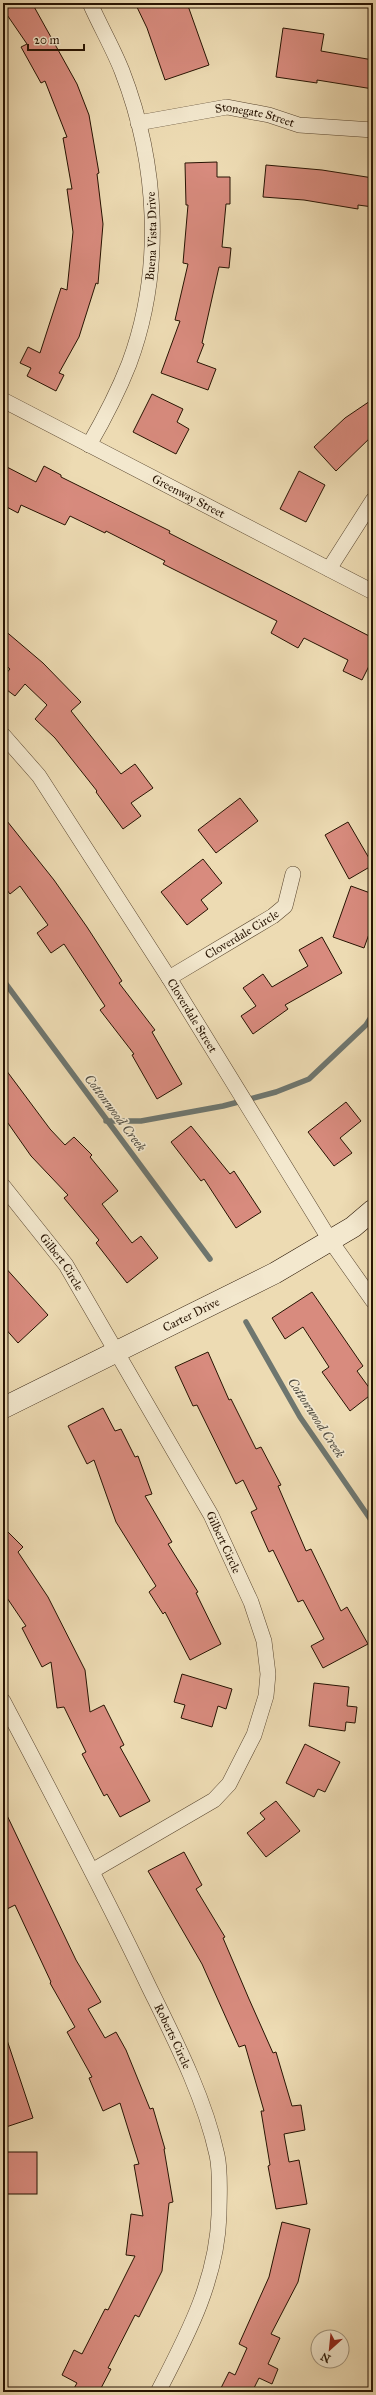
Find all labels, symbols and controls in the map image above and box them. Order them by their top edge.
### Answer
scale bar [28,26,84,52]
text: 20 m [34,33,60,47]
street label: Stonegate Street [214,100,297,130]
street label: Buena Vista Drive [142,191,159,281]
street label: Greenway Street [150,472,228,521]
street label: Cloverdale Circle [202,907,282,962]
street label: Cloverdale Street [164,976,221,1056]
water label: Cottonwood Creek [81,1071,149,1155]
street label: Gilbert Circle [37,1231,86,1293]
street label: Carter Drive [160,1295,222,1335]
water label: Cottonwood Creek [284,1375,348,1461]
street label: Gilbert Circle [203,1509,244,1575]
street label: Roberts Circle [151,2001,194,2071]
north arrow [310,2329,350,2369]
text: N [318,2349,333,2365]

